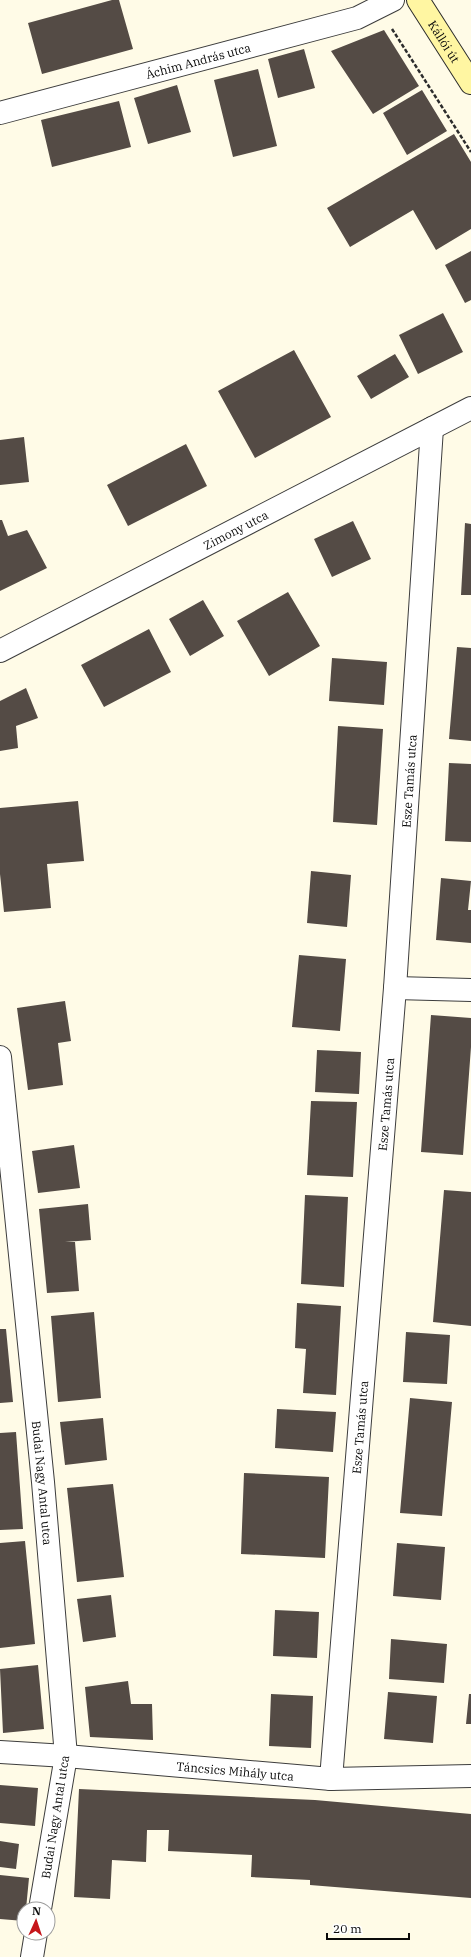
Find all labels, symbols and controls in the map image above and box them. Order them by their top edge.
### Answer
street label: Kállói út [425,17,463,65]
street label: Áchim András utca [144,39,253,81]
street label: Zimony utca [201,506,271,552]
street label: Esze Tamás utca [398,733,419,828]
street label: Esze Tamás utca [374,1057,397,1151]
street label: Esze Tamás utca [348,1379,371,1474]
street label: Budai Nagy Antal utca [29,1420,56,1546]
street label: Budai Nagy Antal utca [38,1754,72,1880]
street label: Táncsics Mihály utca [176,1758,295,1783]
north arrow [16,1901,56,1941]
text: N [32,1904,42,1918]
scale bar [327,1915,409,1941]
text: 20 m [333,1921,362,1936]

